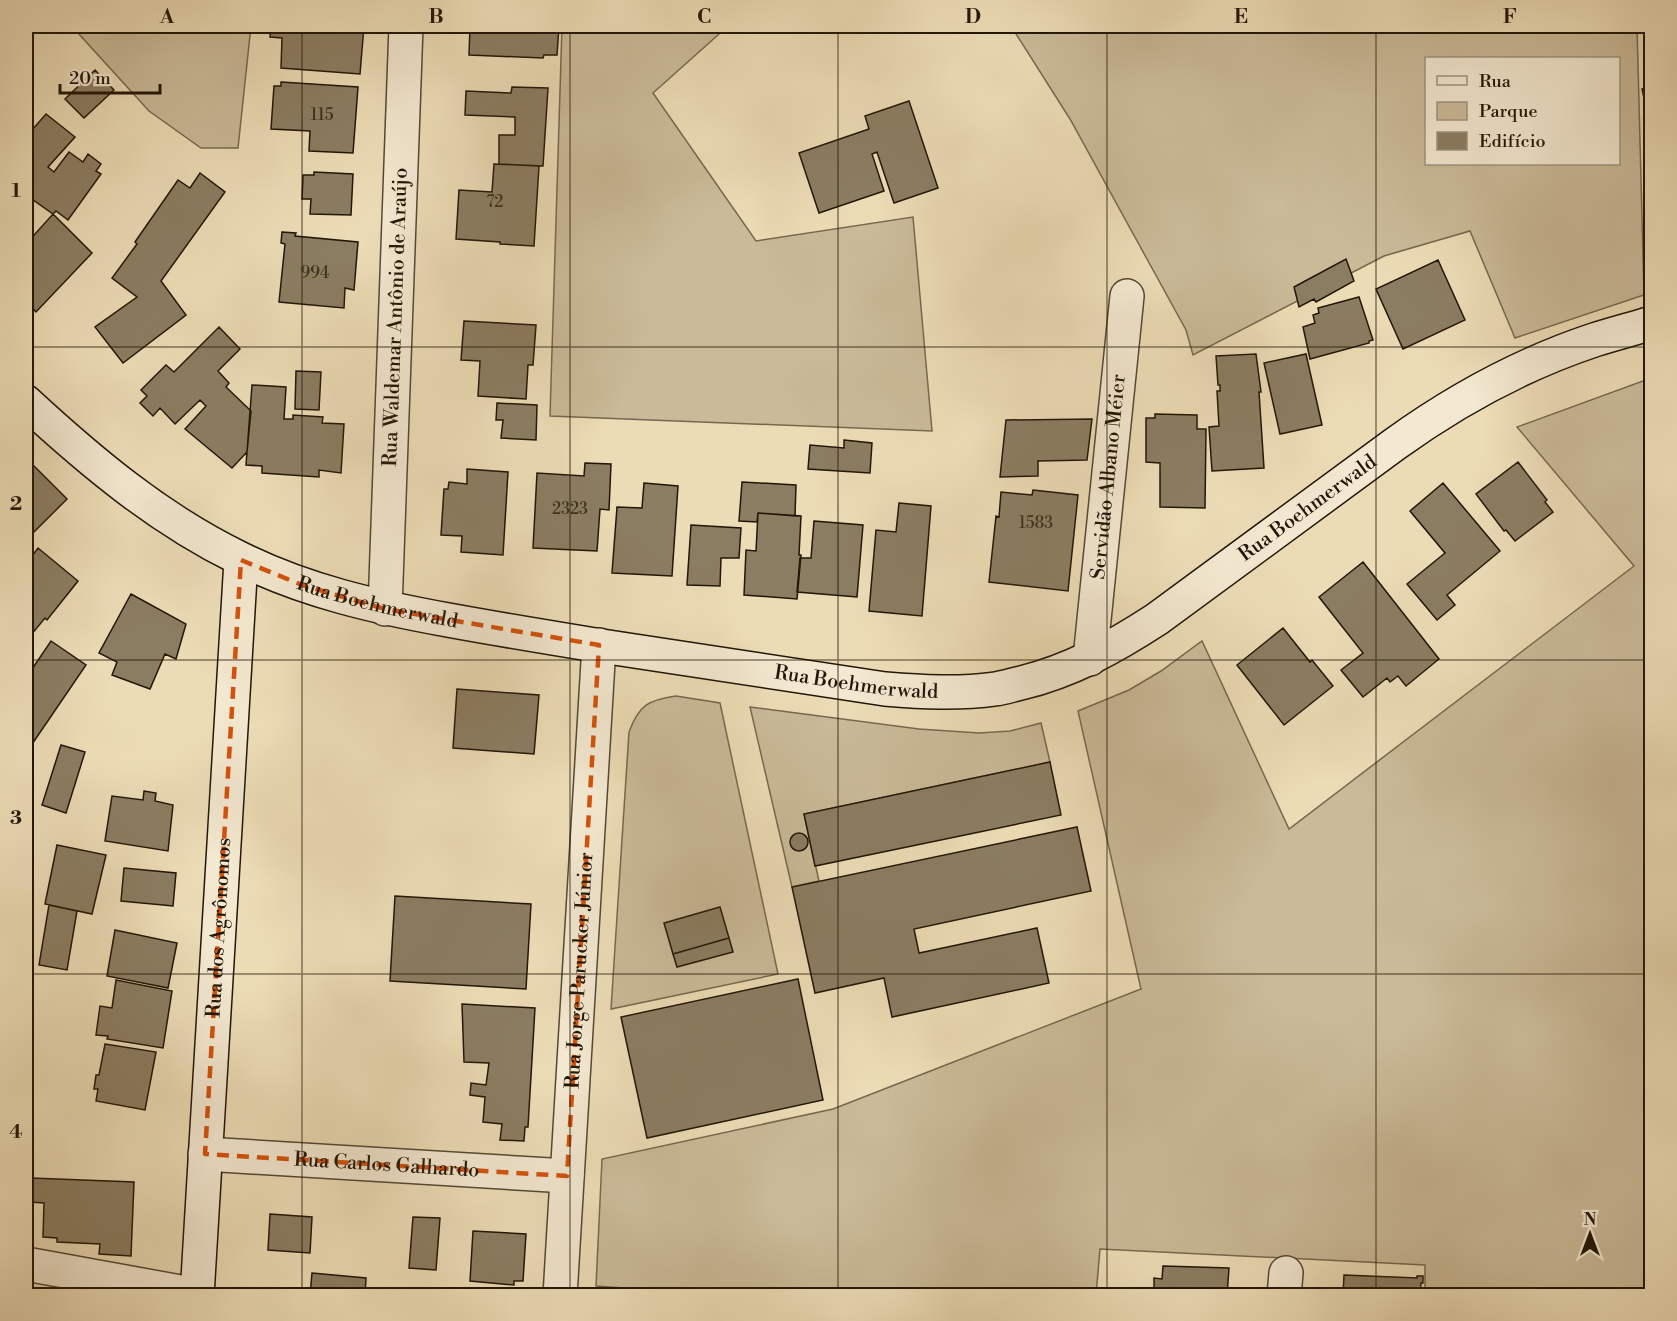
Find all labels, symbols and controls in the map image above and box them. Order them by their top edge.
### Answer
text: A [159,5,175,30]
text: B [428,5,444,30]
text: C [697,5,711,30]
text: D [965,5,981,30]
text: E [1234,5,1248,30]
text: F [1503,5,1517,30]
scale bar [60,57,160,95]
legend [1425,57,1620,165]
text: 20 m [69,67,111,90]
text: Rua [1479,70,1512,93]
text: Parque [1479,100,1538,123]
house number: 115 [310,105,334,125]
text: Edifício [1479,130,1546,153]
street label: Rua Waldemar Antônio de Araújo [378,167,413,467]
text: 1 [11,179,21,204]
house number: 72 [487,192,504,212]
house number: 994 [301,263,330,283]
street label: Servidão Albano Méier [1086,373,1131,581]
street label: Rua Boehmerwald [1234,449,1382,567]
text: 2 [10,492,22,517]
house number: 2323 [552,499,588,519]
house number: 1583 [1019,513,1053,533]
street label: Rua Boehmerwald [293,571,461,634]
street label: Rua Boehmerwald [773,660,939,705]
text: 3 [10,806,22,831]
street label: Rua dos Agrônomos [201,837,237,1018]
street label: Rua Jorge Parucker Júnior [560,851,599,1090]
text: 4 [9,1120,23,1145]
street label: Rua Carlos Galhardo [293,1147,480,1183]
north arrow [1560,1204,1620,1264]
text: N [1584,1210,1597,1230]

